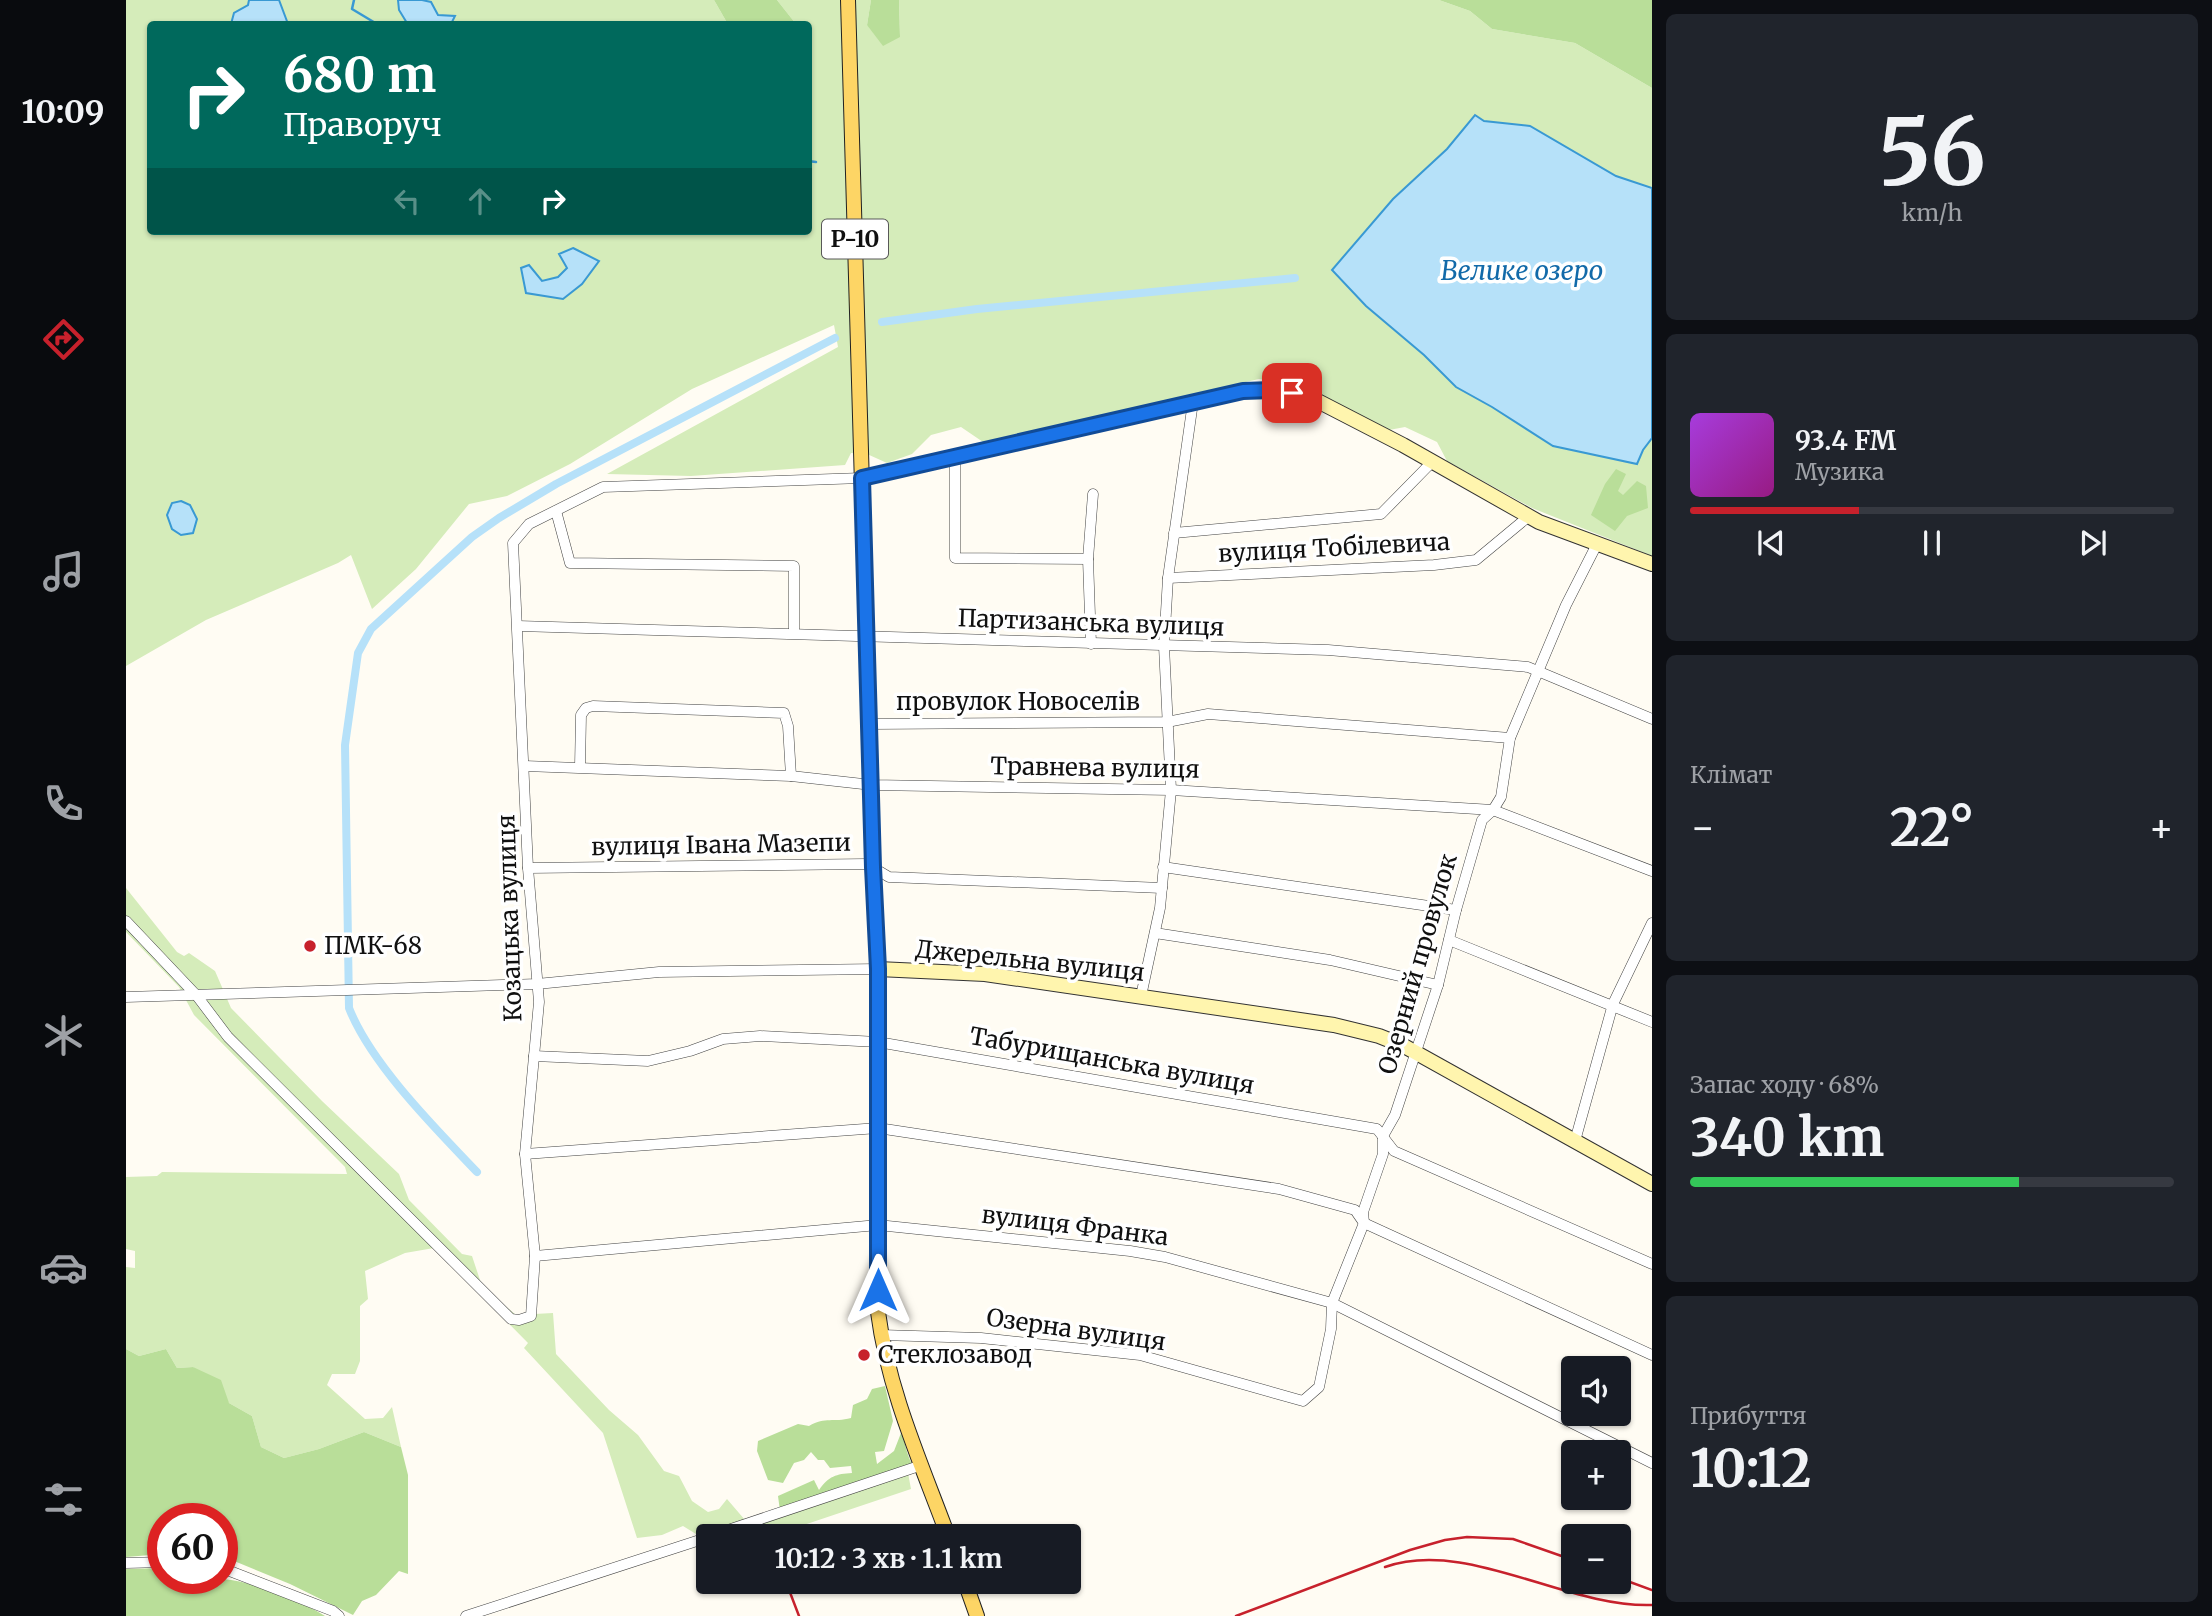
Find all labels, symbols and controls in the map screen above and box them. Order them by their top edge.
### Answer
text: 680 m [283,44,436,105]
icon: right [168,49,259,140]
text: 10:09 [21,92,105,132]
text: 56 [1878,95,1986,210]
text: Праворуч [283,105,442,145]
icon: left [388,182,426,220]
icon: ahead [461,182,499,220]
icon: right [534,182,572,220]
text: km/h [1902,198,1962,227]
road number: Р-10 [822,220,888,258]
water label: Велике озеро [1441,254,1603,287]
icon: directions [39,315,88,364]
pin [1262,363,1322,423]
icon: arrive [1273,374,1311,412]
text: 93.4 FM [1795,424,1896,457]
text: Музика [1795,457,1884,486]
icon: previous [1752,524,1790,562]
icon: pause [1913,524,1951,562]
icon: next [2074,524,2112,562]
street label: вулиця Тобілевича [1217,526,1451,569]
icon: music [39,547,88,596]
street label: Партизанська вулиця [957,602,1225,643]
street label: провулок Новоселів [896,686,1140,717]
street label: Травнева вулиця [990,750,1200,785]
text: Клімат [1690,760,1772,789]
icon: phone [39,779,88,828]
text: 22° [1890,795,1974,860]
text: − [1690,804,1715,851]
text: + [2149,804,2174,851]
street label: Козацька вулиця [490,814,529,1022]
street label: вулиця Івана Мазепи [591,827,851,862]
street label: Озерний провулок [1371,850,1464,1078]
place label: ПМК-68 [324,930,422,961]
street label: Джерельна вулиця [914,933,1146,988]
marker: ПМК-68 [302,938,318,954]
icon: climate [39,1011,88,1060]
street label: Табурищанська вулиця [967,1020,1257,1101]
text: Запас ходу · 68% [1690,1070,1879,1099]
text: 340 km [1690,1105,1884,1170]
street label: вулиця Франка [980,1199,1170,1252]
icon: car [39,1243,88,1292]
position arrow [841,1253,915,1327]
street label: Озерна вулиця [984,1302,1168,1357]
place label: Стеклозавод [878,1339,1032,1370]
marker: Стеклозавод [856,1347,872,1363]
map controls [1561,1356,1631,1594]
button: sound [1561,1356,1631,1426]
text: Прибуття [1690,1401,1807,1430]
text: 10:12 [1690,1436,1812,1501]
button: + [1561,1440,1631,1510]
icon: filters [39,1475,88,1524]
speed limit sign: 60 [147,1503,238,1594]
button: − [1561,1524,1631,1594]
text: 10:12 · 3 хв · 1.1 km [775,1542,1002,1575]

